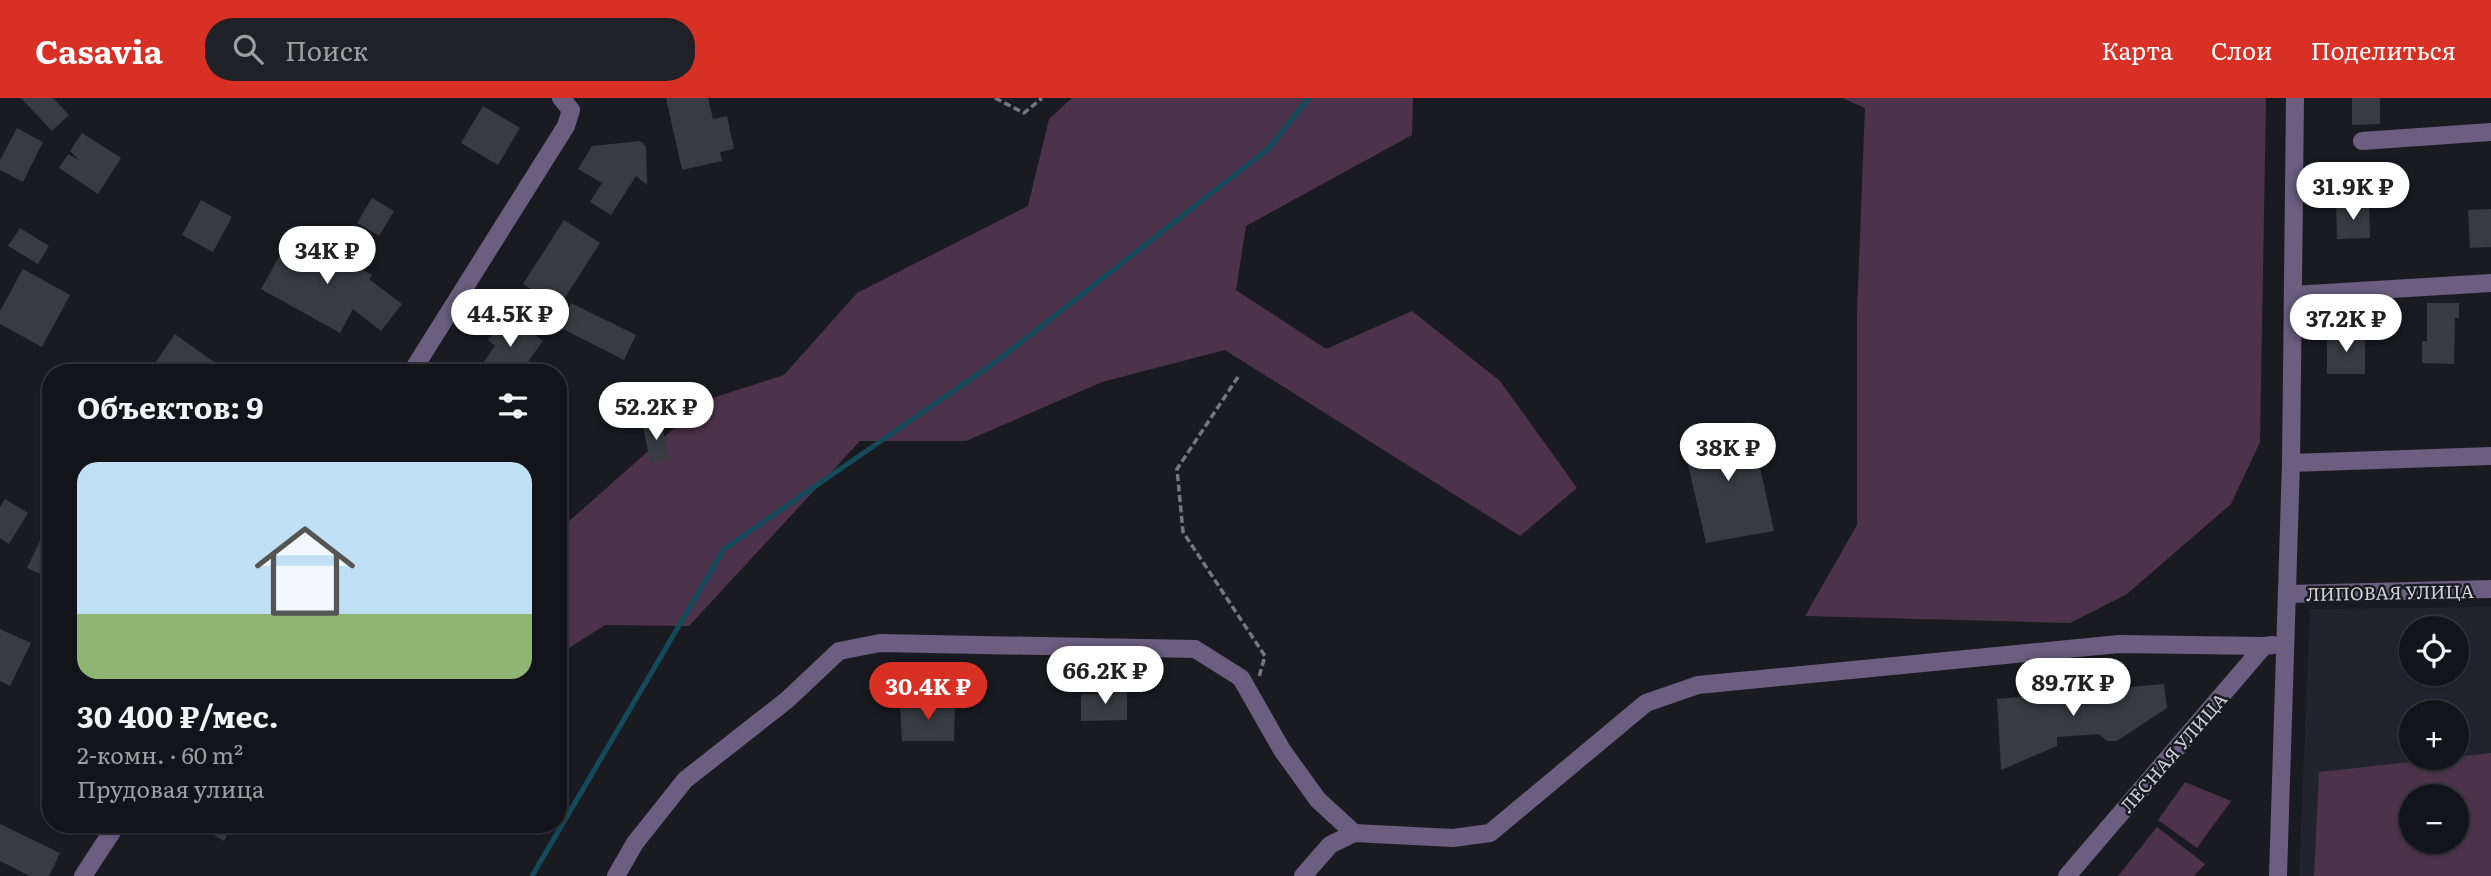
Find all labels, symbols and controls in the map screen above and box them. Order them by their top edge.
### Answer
search box [205,18,695,81]
text: Casavia [35,25,163,74]
icon: search [229,30,267,68]
text: Поиск [285,30,368,69]
text: Карта [2101,32,2173,67]
text: Слои [2211,32,2272,67]
text: Поделиться [2310,32,2456,67]
pin: 31.9K ₽ [2288,162,2418,222]
text: 31.9K ₽ [2312,168,2394,202]
pin: 34K ₽ [278,226,376,286]
text: 34K ₽ [295,232,359,266]
pin: 44.5K ₽ [445,289,575,349]
pin: 37.2K ₽ [2281,294,2411,354]
text: 44.5K ₽ [467,295,553,329]
text: 37.2K ₽ [2306,300,2386,334]
pin: 52.2K ₽ [591,382,721,442]
text: Объектов: 9 [77,384,264,428]
icon: filters [494,387,532,425]
text: 52.2K ₽ [615,388,697,422]
pin: 38K ₽ [1679,424,1777,483]
text: 38K ₽ [1696,429,1760,463]
icon: home [242,508,368,634]
street label: ЛИПОВАЯ УЛИЦА [2306,577,2474,607]
map controls [2399,616,2469,854]
button: locate [2399,616,2469,686]
pin: 66.2K ₽ [1040,646,1170,706]
text: 66.2K ₽ [1063,652,1147,686]
pin: 89.7K ₽ [2008,658,2138,718]
pin: 30.4K ₽ [863,662,993,722]
text: 89.7K ₽ [2032,664,2114,698]
text: 30.4K ₽ [885,668,971,702]
street label: ЛЕСНАЯ УЛИЦА [2113,686,2233,818]
text: 30 400 ₽/мес. [77,693,279,737]
button: + [2399,700,2469,770]
text: 2-комн. · 60 m² [77,737,243,771]
text: Прудовая улица [77,771,264,805]
button: − [2399,784,2469,854]

